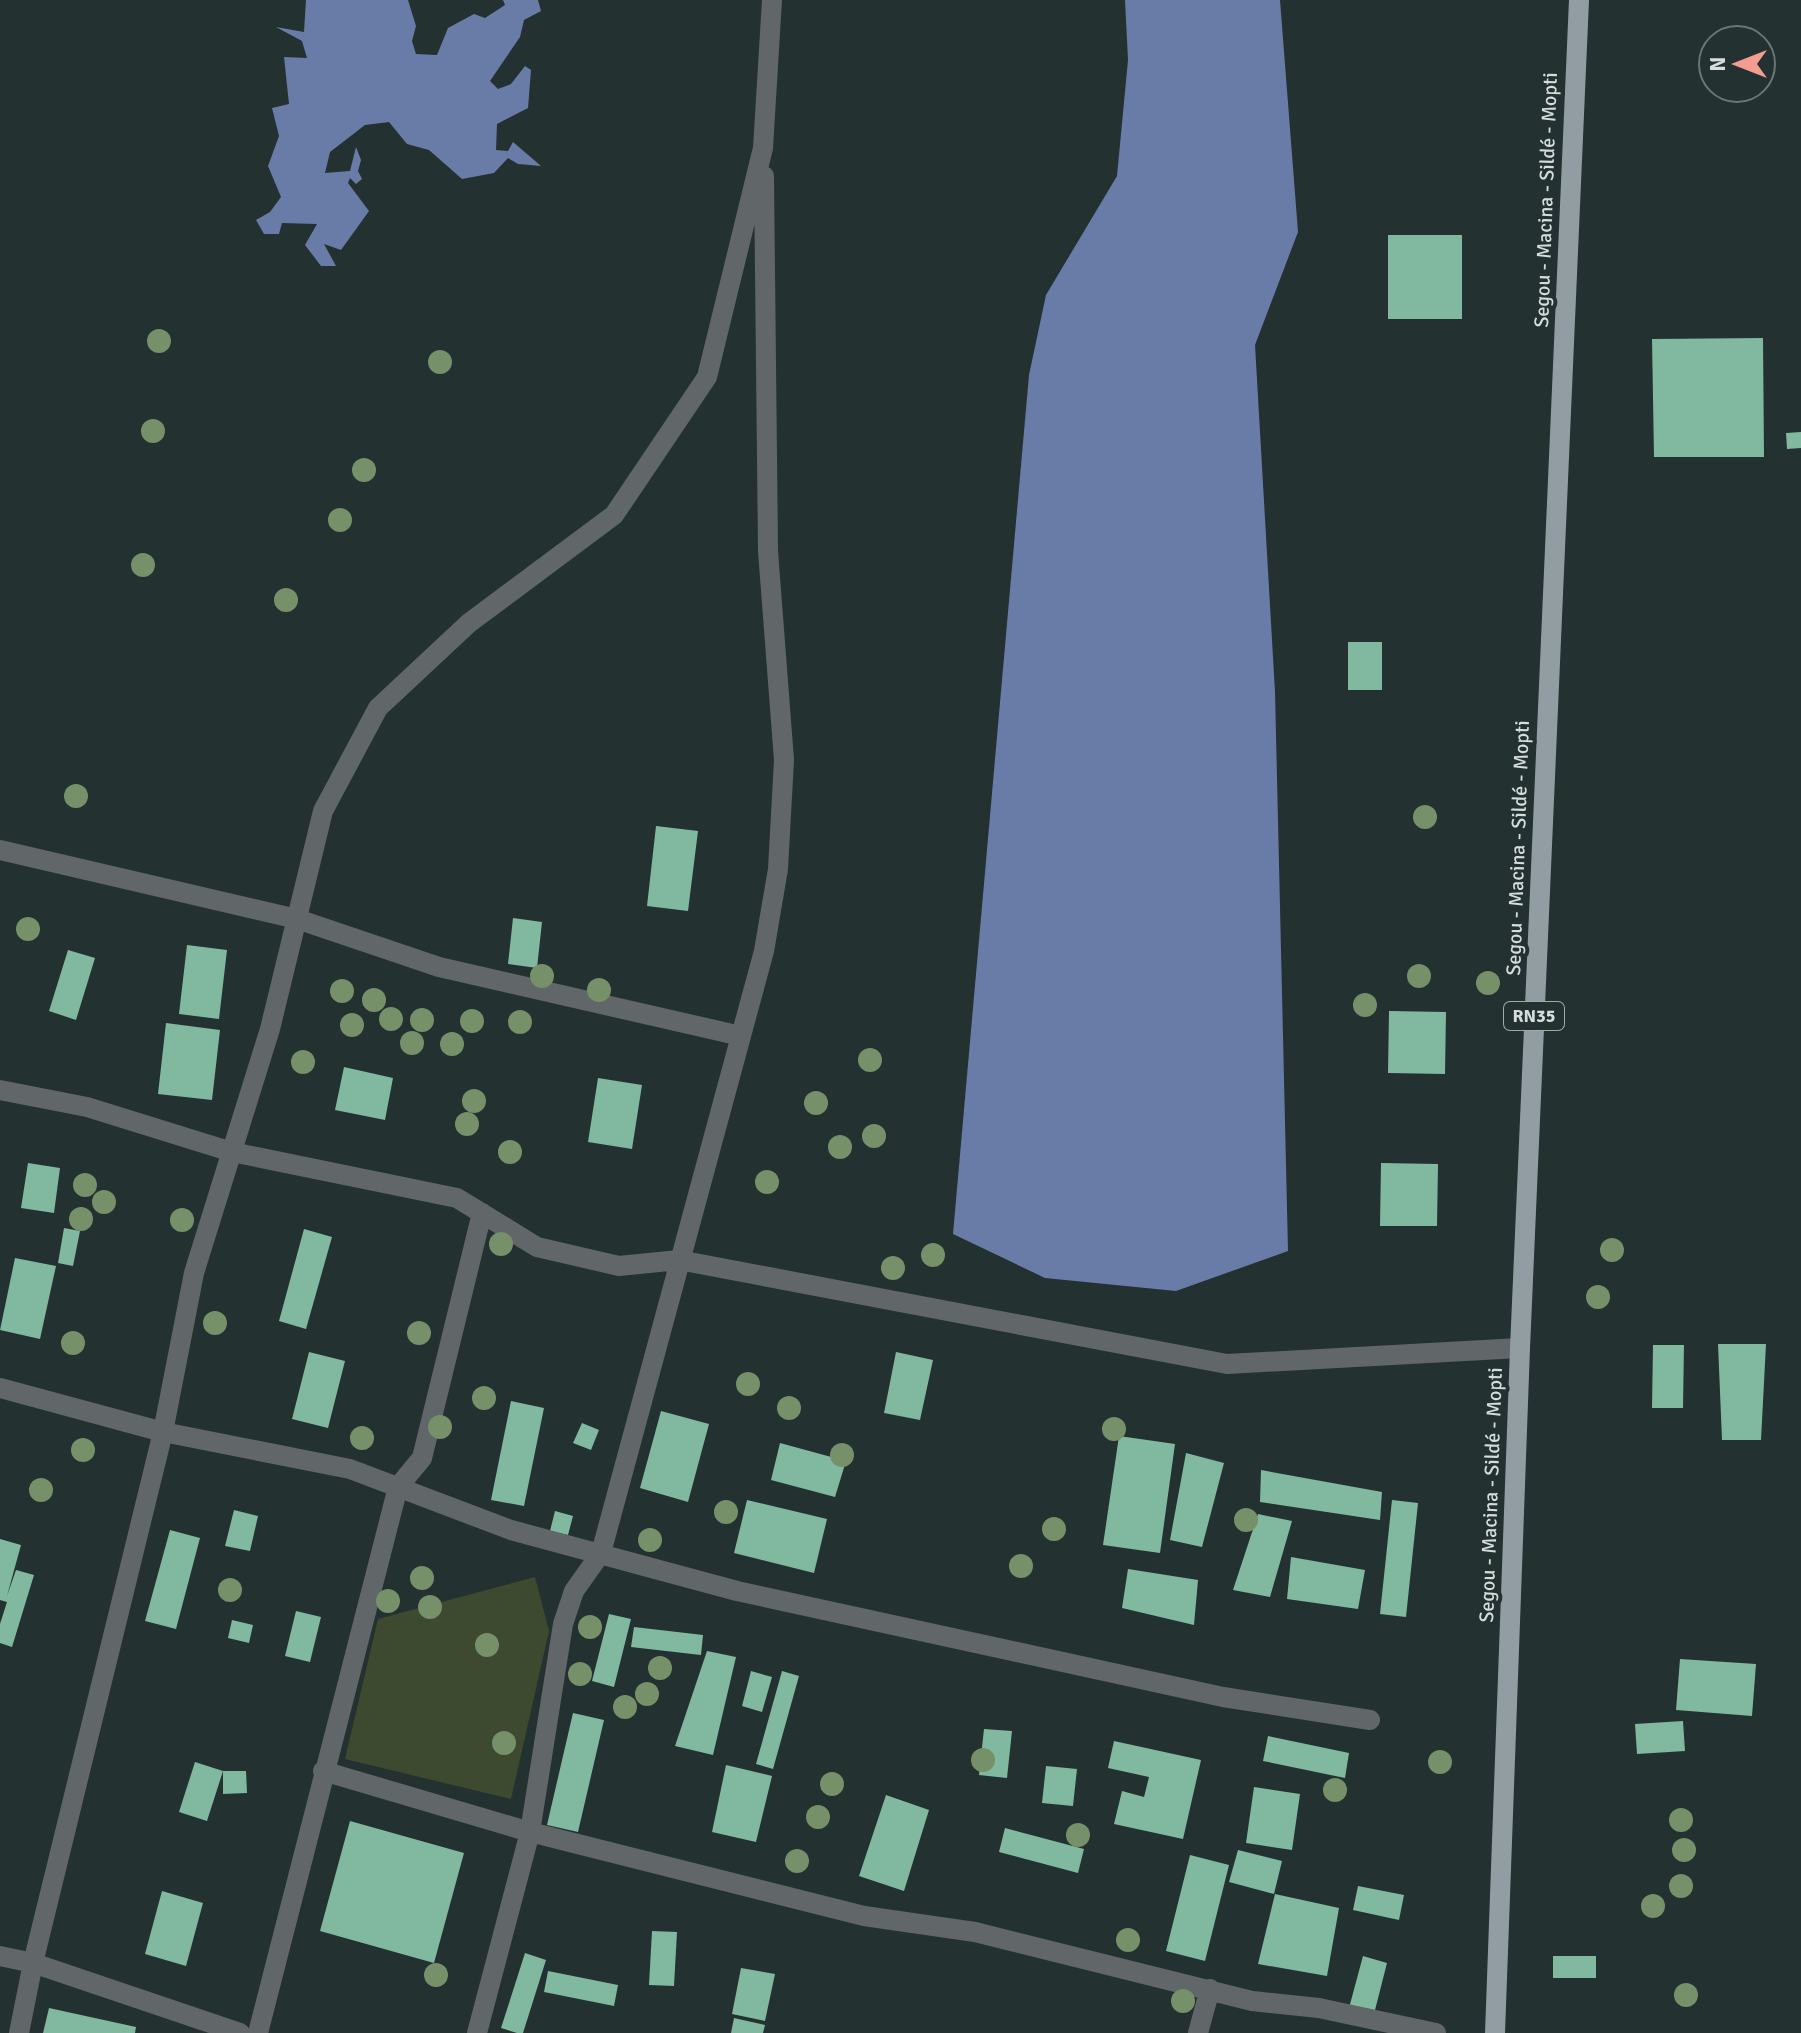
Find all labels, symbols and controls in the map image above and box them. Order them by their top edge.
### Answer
north arrow [1697,24,1777,104]
text: N [1704,56,1731,72]
street label: Segou - Macina - Sildé - Mopti [1529,72,1563,328]
street label: Segou - Macina - Sildé - Mopti [1501,720,1535,976]
road number: RN35 [1504,1002,1564,1030]
street label: Segou - Macina - Sildé - Mopti [1474,1367,1508,1623]

